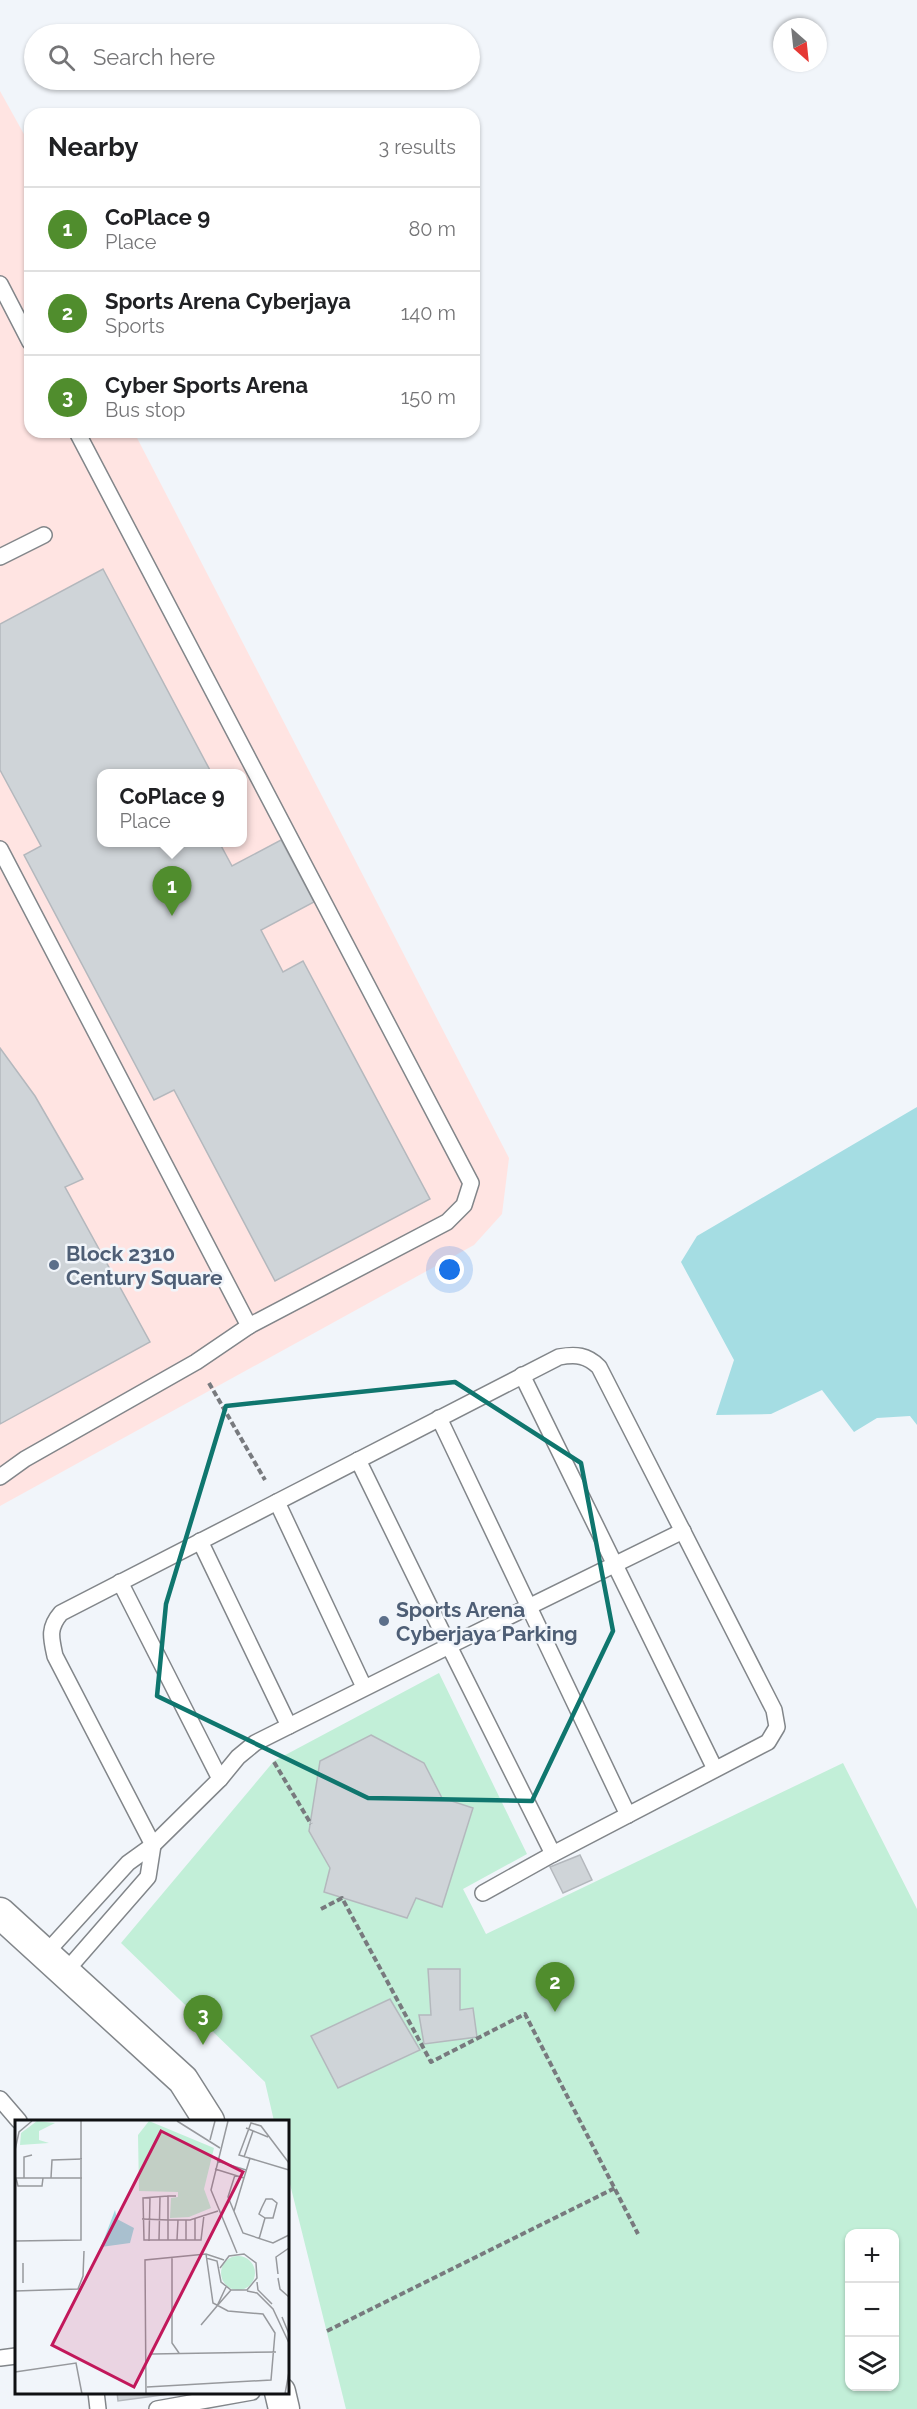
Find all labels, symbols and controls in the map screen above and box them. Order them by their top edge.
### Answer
north arrow [773,18,827,72]
search box [24,24,480,90]
icon: search [45,41,78,74]
text: Search here [93,44,215,70]
text: Nearby [48,132,138,162]
text: 3 results [378,135,456,159]
text: CoPlace 9 [105,204,210,230]
text: 1 [63,217,72,241]
text: 80 m [408,217,456,241]
text: Place [105,230,156,254]
text: Sports Arena Cyberjaya [105,288,351,314]
text: 2 [62,301,73,325]
text: 140 m [401,301,456,325]
text: Sports [105,314,165,338]
text: Cyber Sports Arena [105,372,308,398]
text: 3 [62,385,73,409]
text: 150 m [401,385,456,409]
text: Bus stop [105,398,185,422]
popup [97,769,247,847]
text: CoPlace 9 [119,783,225,809]
text: Place [119,809,171,833]
pin: 1 [152,866,192,916]
place label: Block 2310 Century Square [66,1241,223,1290]
your location [435,1255,464,1284]
marker: Block 2310 Century Square [47,1258,61,1272]
place label: Sports Arena Cyberjaya Parking [396,1597,578,1646]
marker: Sports Arena Cyberjaya Parking [377,1614,391,1628]
pin: 2 [536,1962,574,2012]
pin: 3 [184,1996,222,2045]
inset map [15,2120,290,2394]
map controls [845,2229,899,2391]
button: + [845,2229,899,2283]
button: − [845,2283,899,2337]
button: layers [845,2337,899,2391]

